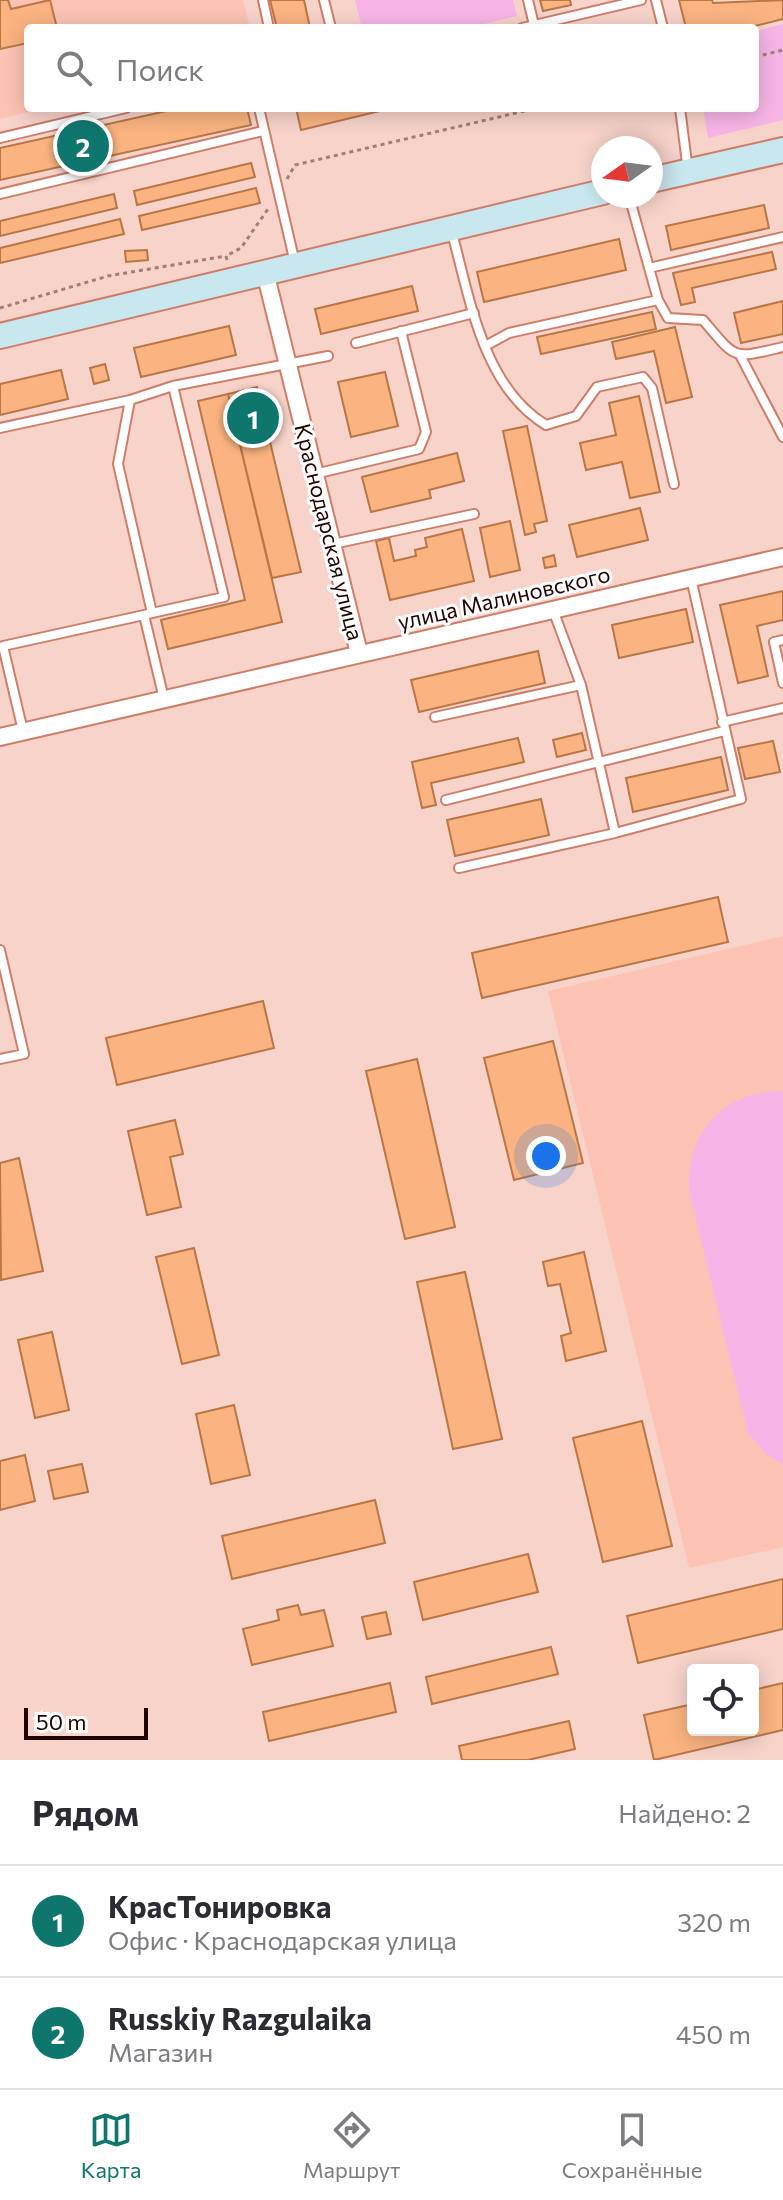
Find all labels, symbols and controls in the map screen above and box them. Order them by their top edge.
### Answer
search box [24,24,759,112]
icon: search [52,46,96,90]
text: Поиск [116,50,204,87]
pin: 2 [57,116,109,176]
north arrow [591,136,663,208]
pin: 1 [227,388,279,448]
street label: Краснодарская улица [289,421,370,643]
street label: улица Малиновского [395,560,613,635]
your location [526,1136,566,1176]
map controls [687,1664,759,1736]
button: locate [687,1664,759,1736]
scale bar [24,1704,148,1740]
text: 50 m [36,1708,86,1735]
text: Рядом [32,1791,139,1833]
text: Найдено: 2 [618,1797,751,1828]
text: КрасТонировка [108,1887,331,1924]
text: 1 [52,1906,64,1937]
text: 320 m [677,1906,751,1937]
text: Офис · Краснодарская улица [108,1924,457,1955]
text: Russkiy Razgulaika [108,1999,372,2036]
text: 2 [51,2018,65,2049]
text: 450 m [676,2018,751,2049]
text: Магазин [108,2036,213,2067]
tab: Карта [81,2108,141,2183]
tab: Маршрут [303,2108,400,2183]
tab: Сохранённые [562,2108,702,2183]

